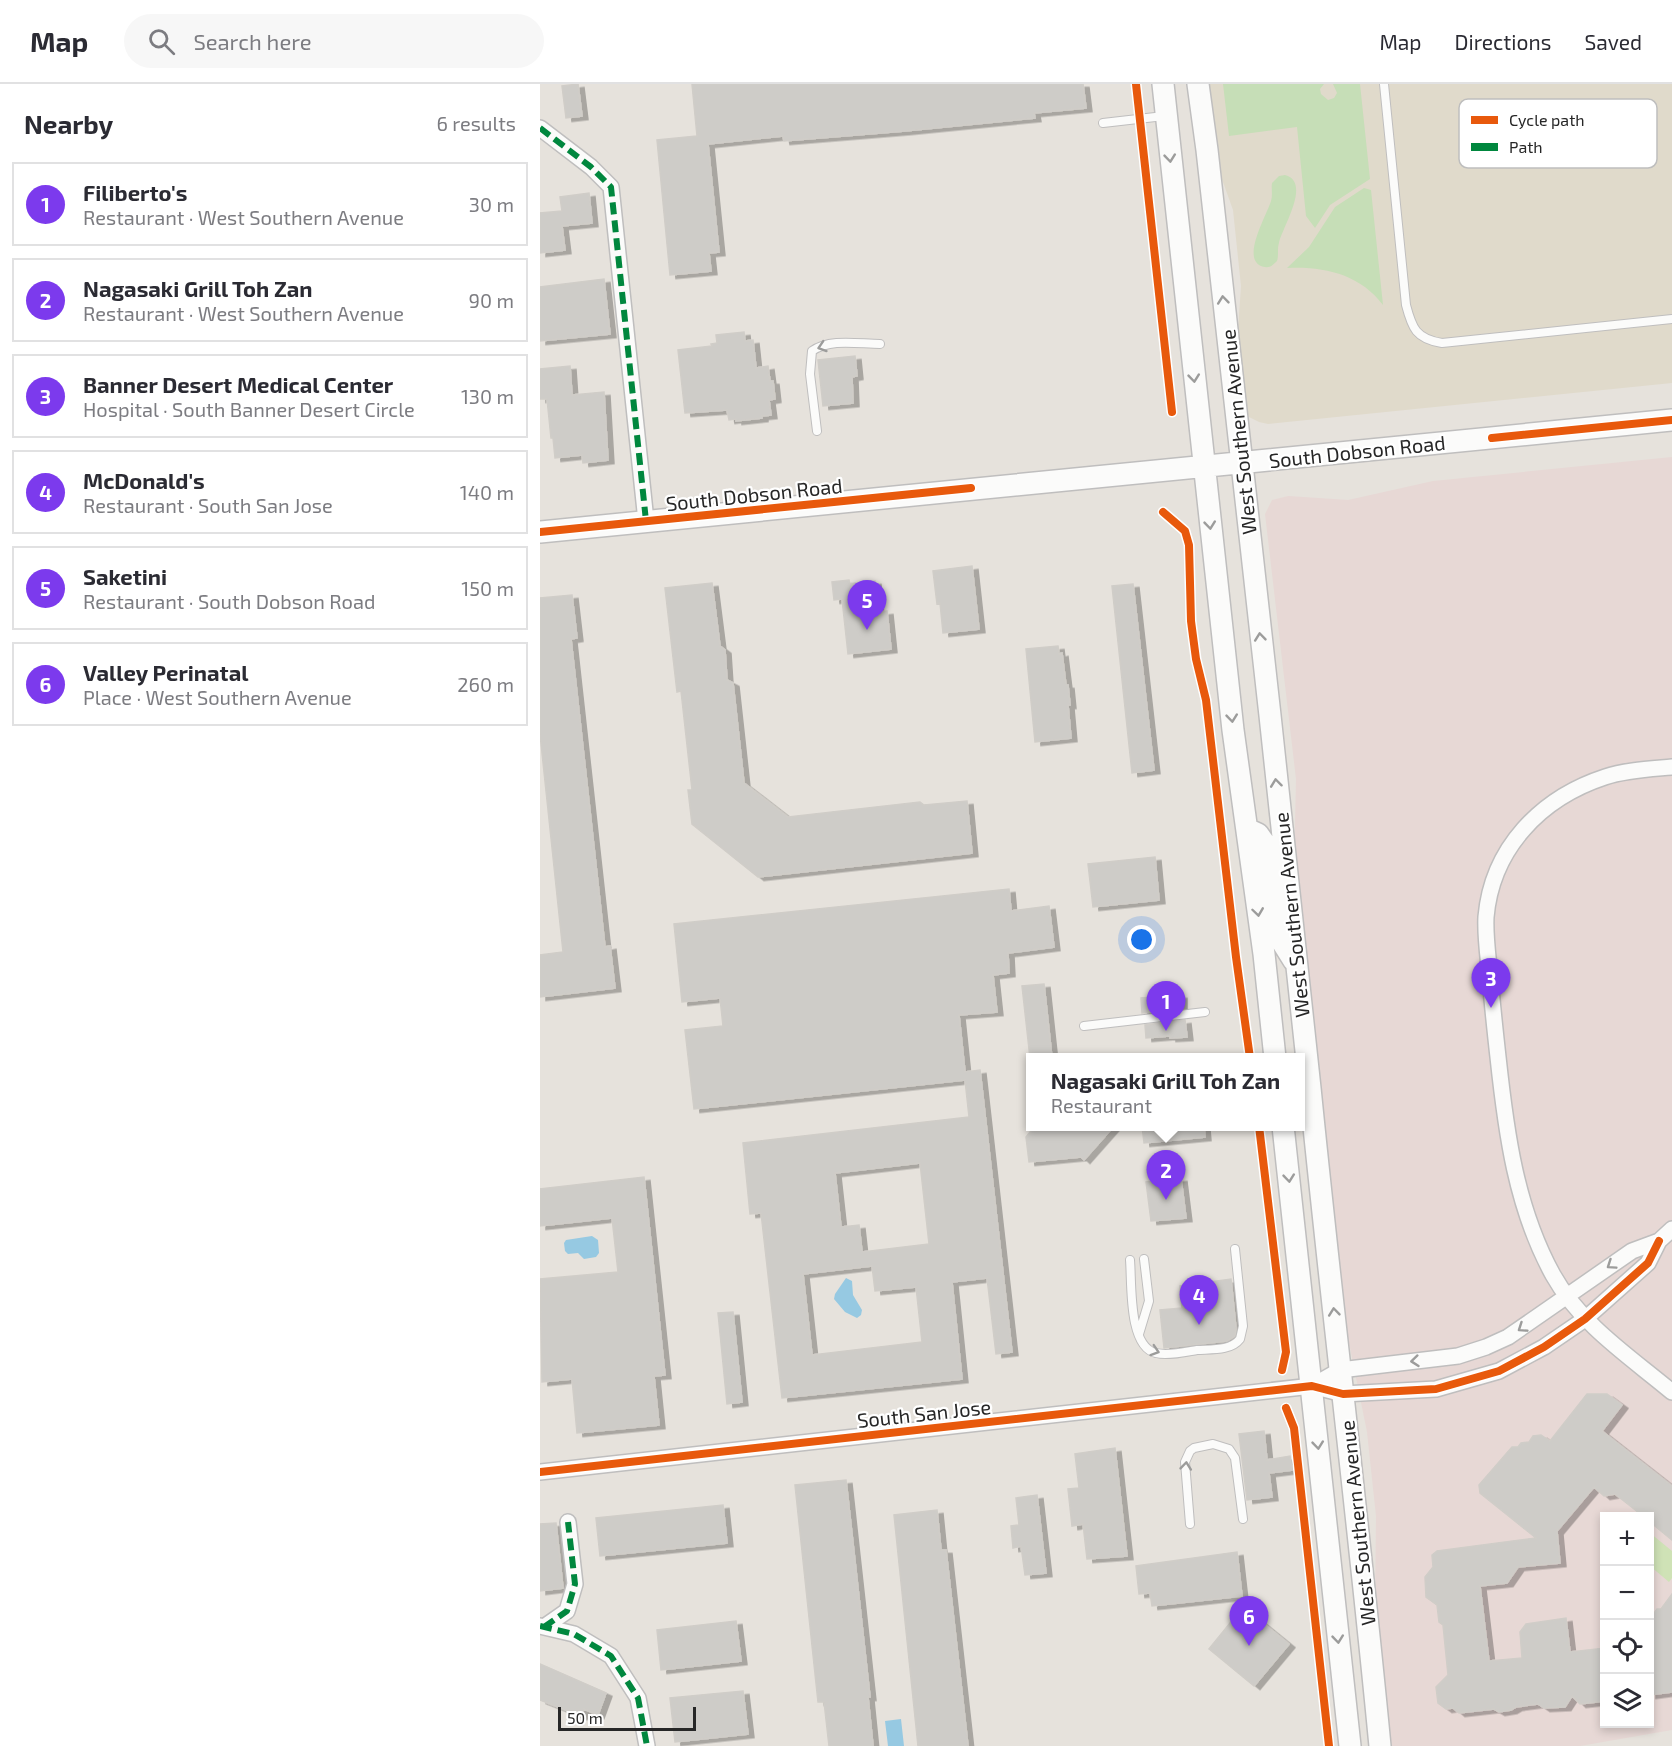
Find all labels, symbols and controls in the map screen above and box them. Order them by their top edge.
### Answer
search box [124,14,544,68]
text: Map [30,24,88,58]
icon: search [145,25,178,58]
text: Search here [193,28,312,54]
text: Map [1379,29,1422,54]
text: Directions [1455,29,1551,54]
text: Saved [1584,29,1642,54]
legend [1459,99,1657,168]
text: Nearby [24,108,113,139]
text: Cycle path [1509,110,1585,129]
text: 6 results [436,111,516,135]
text: Path [1509,137,1543,156]
one-way arrow [1163,153,1176,163]
text: Filiberto's [83,179,187,205]
text: 1 [41,192,50,216]
text: 30 m [469,192,514,216]
text: Restaurant · West Southern Avenue [83,205,404,229]
text: Nagasaki Grill Toh Zan [83,275,313,301]
text: 2 [40,288,51,312]
text: 90 m [469,288,514,312]
one-way arrow [1217,295,1230,304]
text: Restaurant · West Southern Avenue [83,301,404,325]
street label: West Southern Avenue [1215,328,1261,536]
one-way arrow [818,340,828,352]
text: Banner Desert Medical Center [83,371,393,397]
one-way arrow [1187,374,1200,383]
text: 3 [40,384,51,408]
text: 130 m [461,384,514,408]
text: Hospital · South Banner Desert Circle [83,397,415,421]
street label: South Dobson Road [1268,430,1446,472]
text: McDonald's [83,467,205,493]
street label: South Dobson Road [665,473,843,515]
text: 4 [39,480,52,504]
text: 140 m [460,480,514,504]
text: Restaurant · South San Jose [83,493,333,517]
one-way arrow [1203,520,1216,529]
text: Saketini [83,563,167,589]
text: 5 [40,576,51,600]
text: 150 m [461,576,514,600]
pin: 5 [848,580,886,630]
text: Restaurant · South Dobson Road [83,589,375,613]
one-way arrow [1254,633,1267,642]
text: Valley Perinatal [83,659,248,685]
text: 6 [40,672,51,696]
text: 260 m [457,672,514,696]
text: Place · West Southern Avenue [83,685,352,709]
one-way arrow [1225,714,1238,723]
one-way arrow [1270,779,1283,788]
street label: West Southern Avenue [1268,811,1314,1019]
one-way arrow [1252,907,1264,916]
your location [1127,925,1156,954]
pin: 3 [1472,958,1510,1008]
pin: 1 [1146,982,1186,1031]
popup [1026,1053,1305,1131]
text: Nagasaki Grill Toh Zan [1051,1067,1280,1093]
text: Restaurant [1051,1093,1152,1117]
pin: 2 [1146,1150,1186,1200]
one-way arrow [1282,1173,1295,1182]
one-way arrow [1607,1258,1618,1269]
pin: 4 [1180,1276,1218,1325]
one-way arrow [1329,1308,1341,1317]
one-way arrow [1518,1321,1529,1332]
one-way arrow [1149,1344,1160,1356]
one-way arrow [1410,1354,1419,1367]
street label: South San Jose [856,1394,992,1432]
street label: West Southern Avenue [1334,1419,1380,1627]
one-way arrow [1311,1440,1324,1449]
one-way arrow [1179,1462,1192,1471]
map controls [1600,1512,1654,1728]
button: + [1600,1512,1654,1566]
button: − [1600,1566,1654,1620]
pin: 6 [1230,1596,1268,1646]
button: locate [1600,1620,1654,1674]
one-way arrow [1331,1634,1344,1643]
button: layers [1600,1674,1654,1728]
scale bar [558,1704,696,1732]
text: 50 m [567,1708,603,1727]

